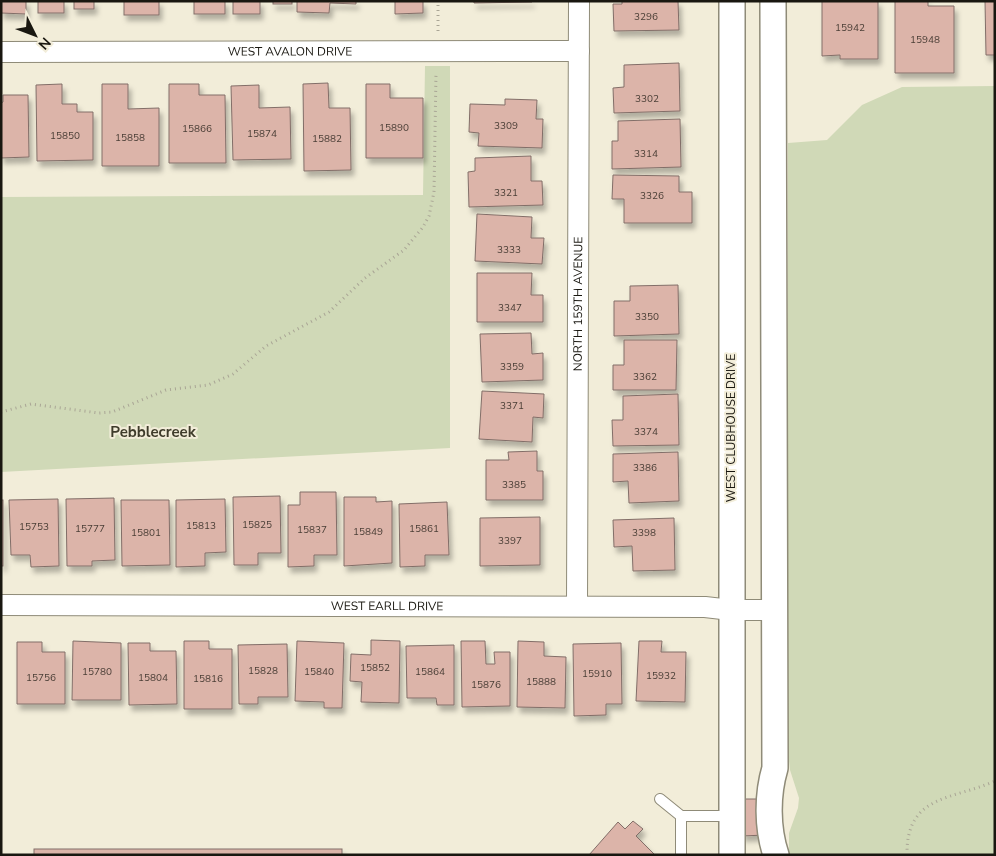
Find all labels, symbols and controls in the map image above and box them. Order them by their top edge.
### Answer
north arrow [10,10,60,60]
house number: 3296 [634,10,658,24]
house number: 15942 [835,21,865,35]
text: N [34,33,55,54]
house number: 15948 [910,33,940,47]
street label: WEST AVALON DRIVE [228,43,352,60]
house number: 3302 [635,92,659,106]
house number: 3309 [494,119,518,133]
house number: 15890 [379,121,409,135]
house number: 15866 [182,122,212,136]
house number: 15874 [247,127,277,141]
house number: 15850 [50,129,80,143]
house number: 15858 [115,131,145,145]
house number: 15882 [312,132,342,146]
house number: 3314 [634,147,658,161]
house number: 3321 [494,186,518,200]
house number: 3326 [640,189,664,203]
street label: NORTH 159TH AVENUE [570,237,586,371]
house number: 3333 [497,243,521,257]
house number: 3347 [498,301,522,315]
house number: 3350 [635,310,659,324]
street label: WEST CLUBHOUSE DRIVE [723,354,739,502]
house number: 3359 [500,360,524,374]
house number: 3362 [633,370,657,384]
house number: 3371 [500,399,524,413]
district label: Pebblecreek [110,422,197,442]
house number: 3374 [634,425,658,439]
house number: 3386 [633,461,657,475]
house number: 3385 [502,478,526,492]
house number: 15825 [242,518,272,532]
house number: 15813 [186,519,216,533]
house number: 15753 [19,520,49,534]
house number: 15777 [75,522,105,536]
house number: 15861 [409,522,439,536]
house number: 15837 [297,523,327,537]
house number: 15849 [353,525,383,539]
house number: 15801 [131,526,161,540]
house number: 3398 [632,526,656,540]
house number: 3397 [498,534,522,548]
street label: WEST EARLL DRIVE [331,598,443,614]
house number: 15852 [360,661,390,675]
house number: 15828 [248,664,278,678]
house number: 15780 [82,665,112,679]
house number: 15840 [304,665,334,679]
house number: 15864 [415,665,445,679]
house number: 15910 [582,667,612,681]
house number: 15932 [646,669,676,683]
house number: 15756 [26,671,56,685]
house number: 15804 [138,671,168,685]
house number: 15816 [193,672,223,686]
house number: 15888 [526,675,556,689]
house number: 15876 [471,678,501,692]

